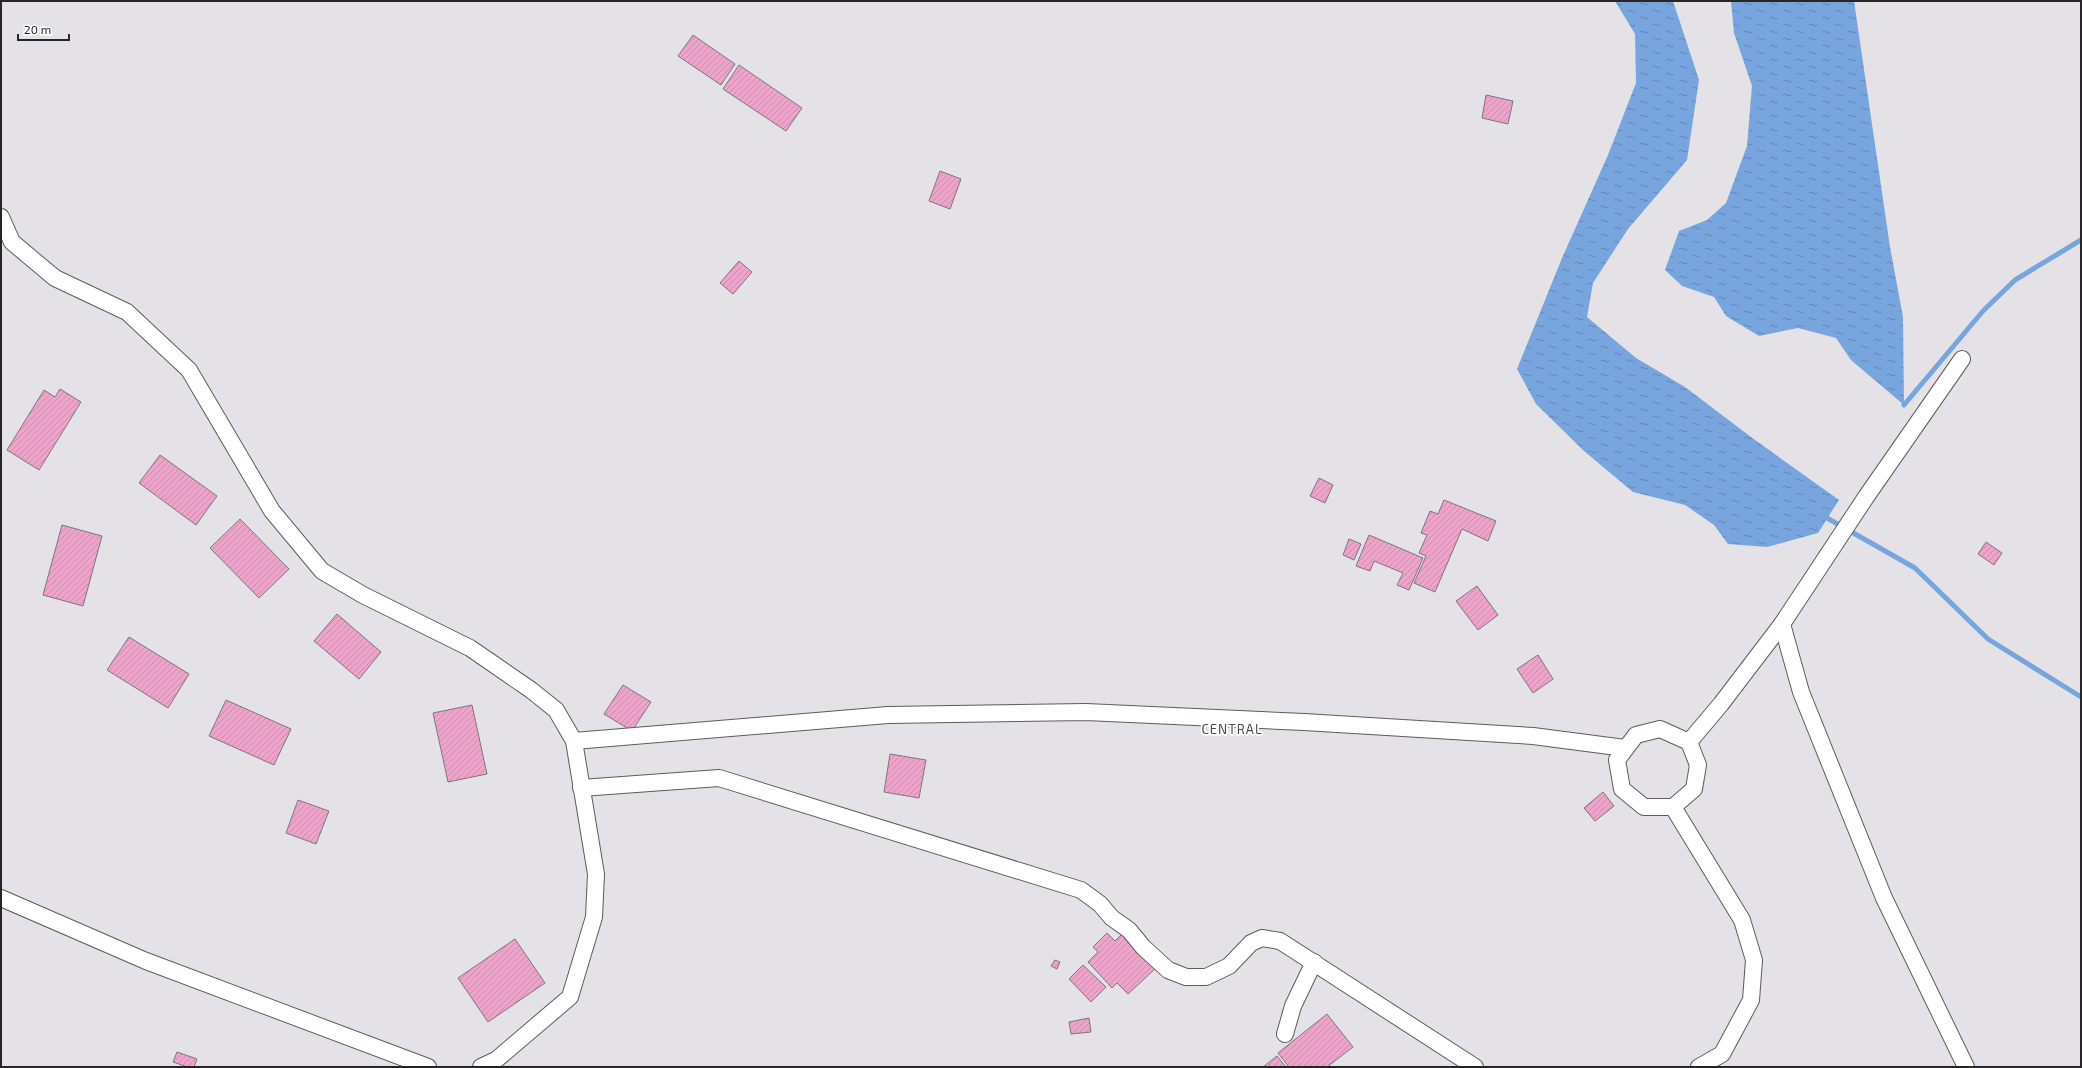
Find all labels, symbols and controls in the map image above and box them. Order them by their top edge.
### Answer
scale bar [18,16,69,42]
text: 20 m [24,22,51,36]
district label: CENTRAL [1201,721,1263,737]

